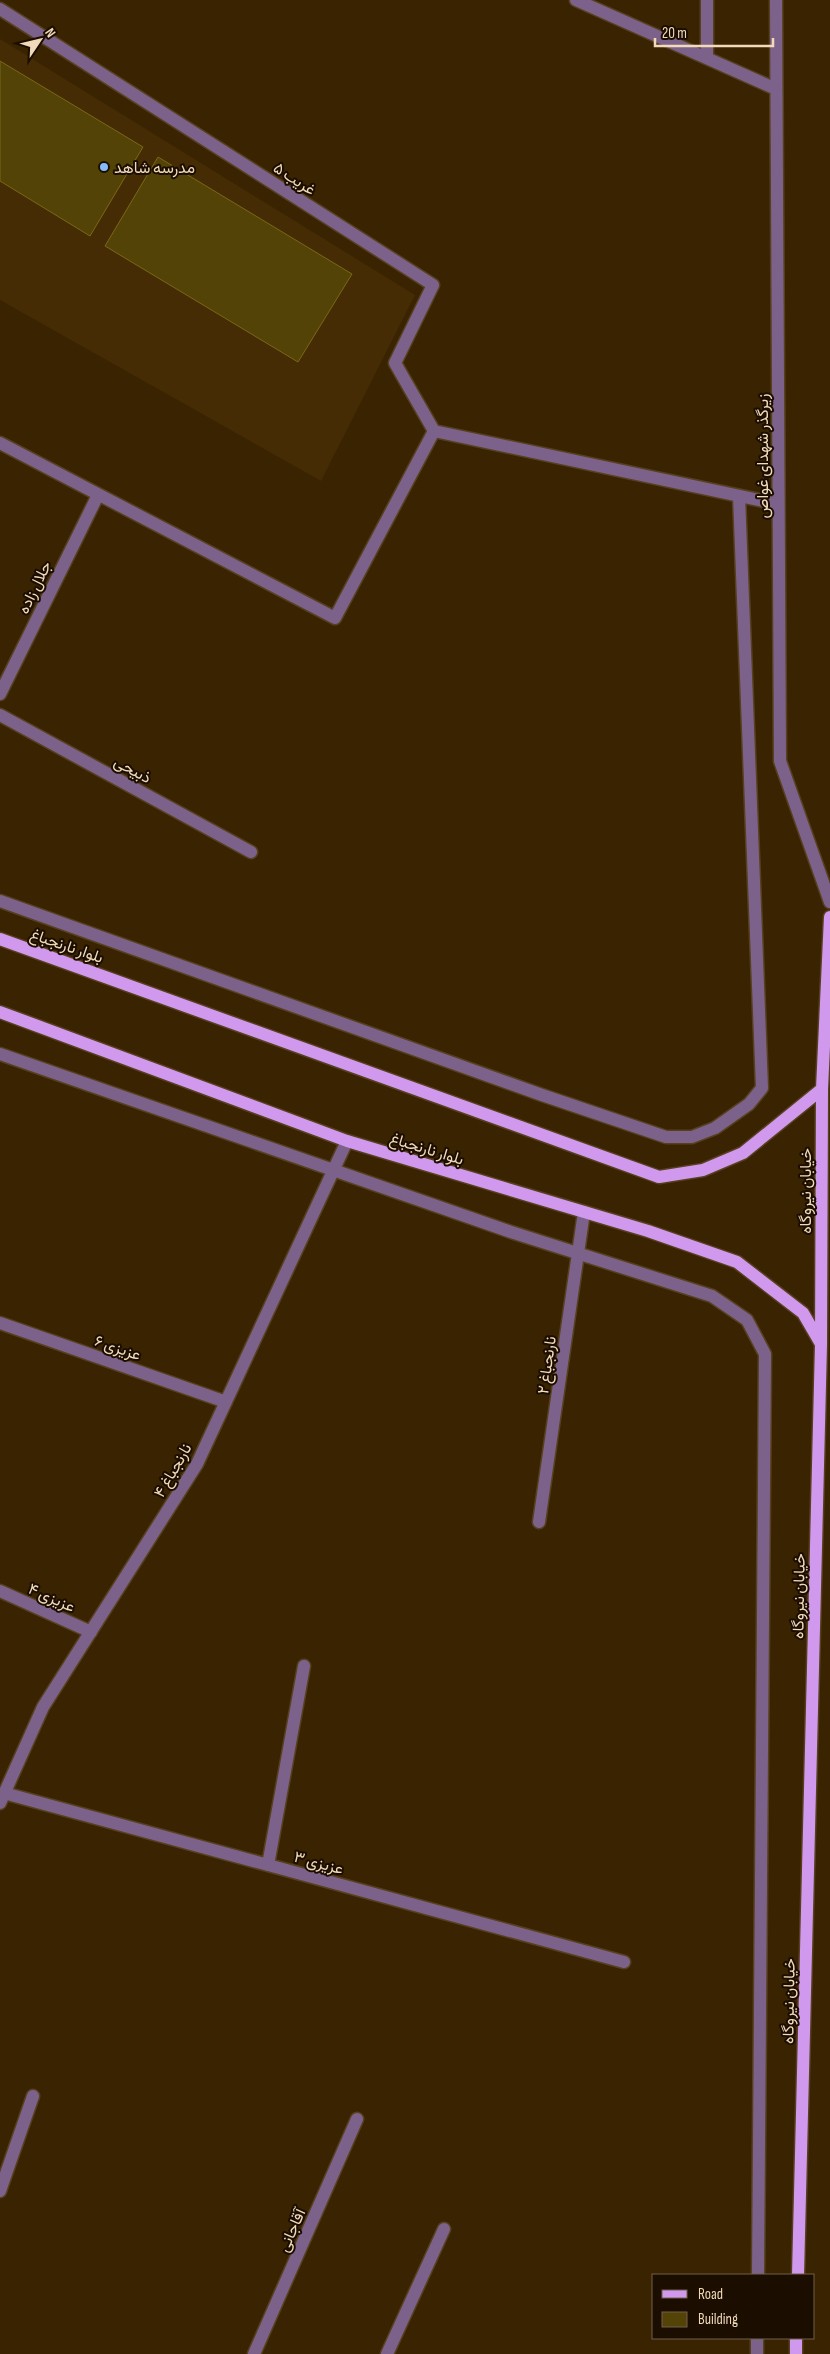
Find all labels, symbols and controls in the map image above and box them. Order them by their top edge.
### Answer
north arrow [15,15,65,65]
scale bar [655,15,772,47]
text: 20 m [662,24,687,43]
text: N [41,25,59,41]
place label: مدرسه شاهد [114,159,195,178]
street label: غریب ۵ [270,159,319,200]
marker: مدرسه شاهد [98,161,110,173]
street label: زیرگذر شهدای غواص [754,393,773,519]
street label: جلال زاده [14,558,56,617]
street label: ذبیحی [110,752,154,788]
street label: بلوار نارنجباغ [27,925,106,969]
street label: بلوار نارنجباغ [387,1129,466,1171]
street label: خیابان نیروگاه [797,1148,816,1234]
street label: عزیزی ۶ [92,1332,143,1365]
street label: نارنجباغ ۲ [534,1335,562,1396]
street label: نارنجباغ ۴ [150,1440,197,1502]
street label: خیابان نیروگاه [789,1553,810,1639]
street label: عزیزی ۴ [25,1580,78,1617]
street label: عزیزی ۳ [292,1848,346,1879]
street label: خیابان نیروگاه [779,1958,800,2044]
street label: آقاجانی [274,2205,311,2255]
legend [652,2274,815,2339]
text: Road [698,2285,723,2304]
text: Building [698,2310,738,2329]

